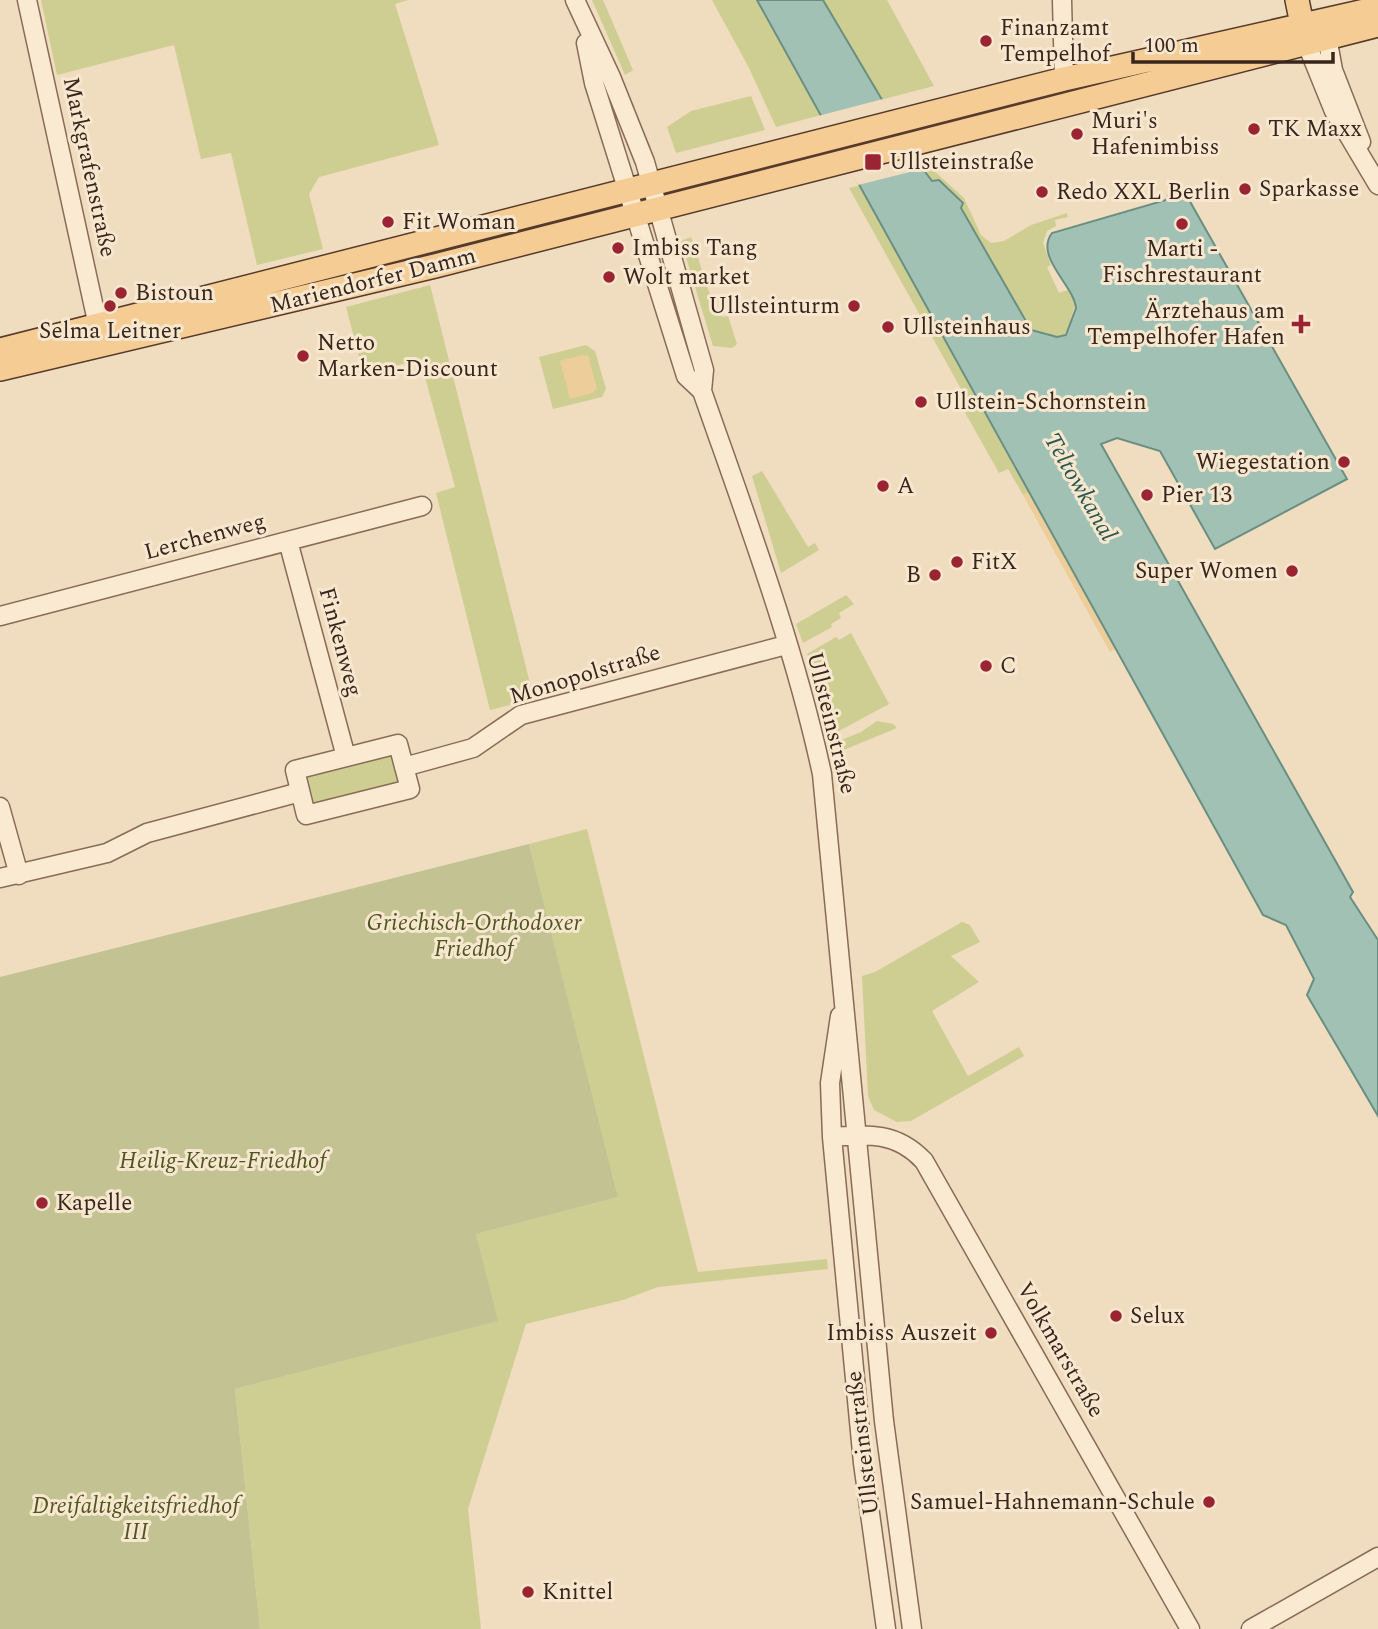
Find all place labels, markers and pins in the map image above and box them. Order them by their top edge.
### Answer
place label: Finanzamt Tempelhof [1000,11,1112,72]
marker: Finanzamt Tempelhof [978,33,994,49]
place label: Muri's Hafenimbiss [1091,104,1219,165]
place label: TK Maxx [1268,112,1362,147]
marker: TK Maxx [1246,121,1262,137]
marker: Muri's Hafenimbiss [1069,126,1085,142]
place label: Ullsteinstraße [889,145,1034,180]
marker: Ullsteinstraße [863,152,883,172]
place label: Sparkasse [1259,172,1359,207]
place label: Redo XXL Berlin [1056,175,1230,210]
marker: Sparkasse [1237,181,1253,197]
marker: Redo XXL Berlin [1034,184,1050,200]
place label: Fit Woman [402,205,516,240]
marker: Fit Woman [380,214,396,230]
marker: Marti - Fischrestaurant [1174,216,1190,232]
place label: Imbiss Tang [632,231,758,266]
place label: Marti - Fischrestaurant [1102,232,1262,293]
marker: Imbiss Tang [610,240,626,256]
place label: Wolt market [623,260,750,295]
marker: Wolt market [601,269,617,285]
place label: Bistoun [135,276,214,311]
marker: Bistoun [113,285,129,301]
place label: Ullsteinturm [709,289,840,324]
place label: Ärztehaus am Tempelhofer Hafen [1087,294,1285,355]
marker: Selma Leitner [102,298,118,314]
marker: Ullsteinturm [846,298,862,314]
place label: Ullsteinhaus [902,310,1031,345]
place label: Selma Leitner [39,314,181,349]
marker: Ärztehaus am Tempelhofer Hafen [1291,314,1311,334]
marker: Ullsteinhaus [880,319,896,335]
place label: Netto Marken-Discount [317,326,498,387]
marker: Netto Marken-Discount [295,348,311,364]
place label: Ullstein-Schornstein [935,385,1147,420]
marker: Ullstein-Schornstein [913,394,929,410]
place label: Wiegestation [1196,445,1330,480]
marker: Wiegestation [1336,454,1352,470]
place label: A [897,469,914,504]
marker: A [875,478,891,494]
place label: Pier 13 [1161,478,1232,513]
marker: Pier 13 [1139,487,1155,503]
place label: FitX [971,545,1017,580]
marker: FitX [949,554,965,570]
place label: Super Women [1135,554,1278,589]
place label: B [906,558,921,593]
marker: Super Women [1284,563,1300,579]
marker: B [927,567,943,583]
place label: C [1000,649,1017,684]
marker: C [978,658,994,674]
place label: Kapelle [56,1186,132,1221]
marker: Kapelle [34,1195,50,1211]
place label: Selux [1130,1299,1185,1334]
marker: Selux [1108,1308,1124,1324]
place label: Imbiss Auszeit [826,1316,977,1351]
marker: Imbiss Auszeit [983,1325,999,1341]
place label: Samuel-Hahnemann-Schule [910,1485,1195,1520]
marker: Samuel-Hahnemann-Schule [1201,1494,1217,1510]
place label: Knittel [542,1575,613,1610]
marker: Knittel [520,1584,536,1600]

